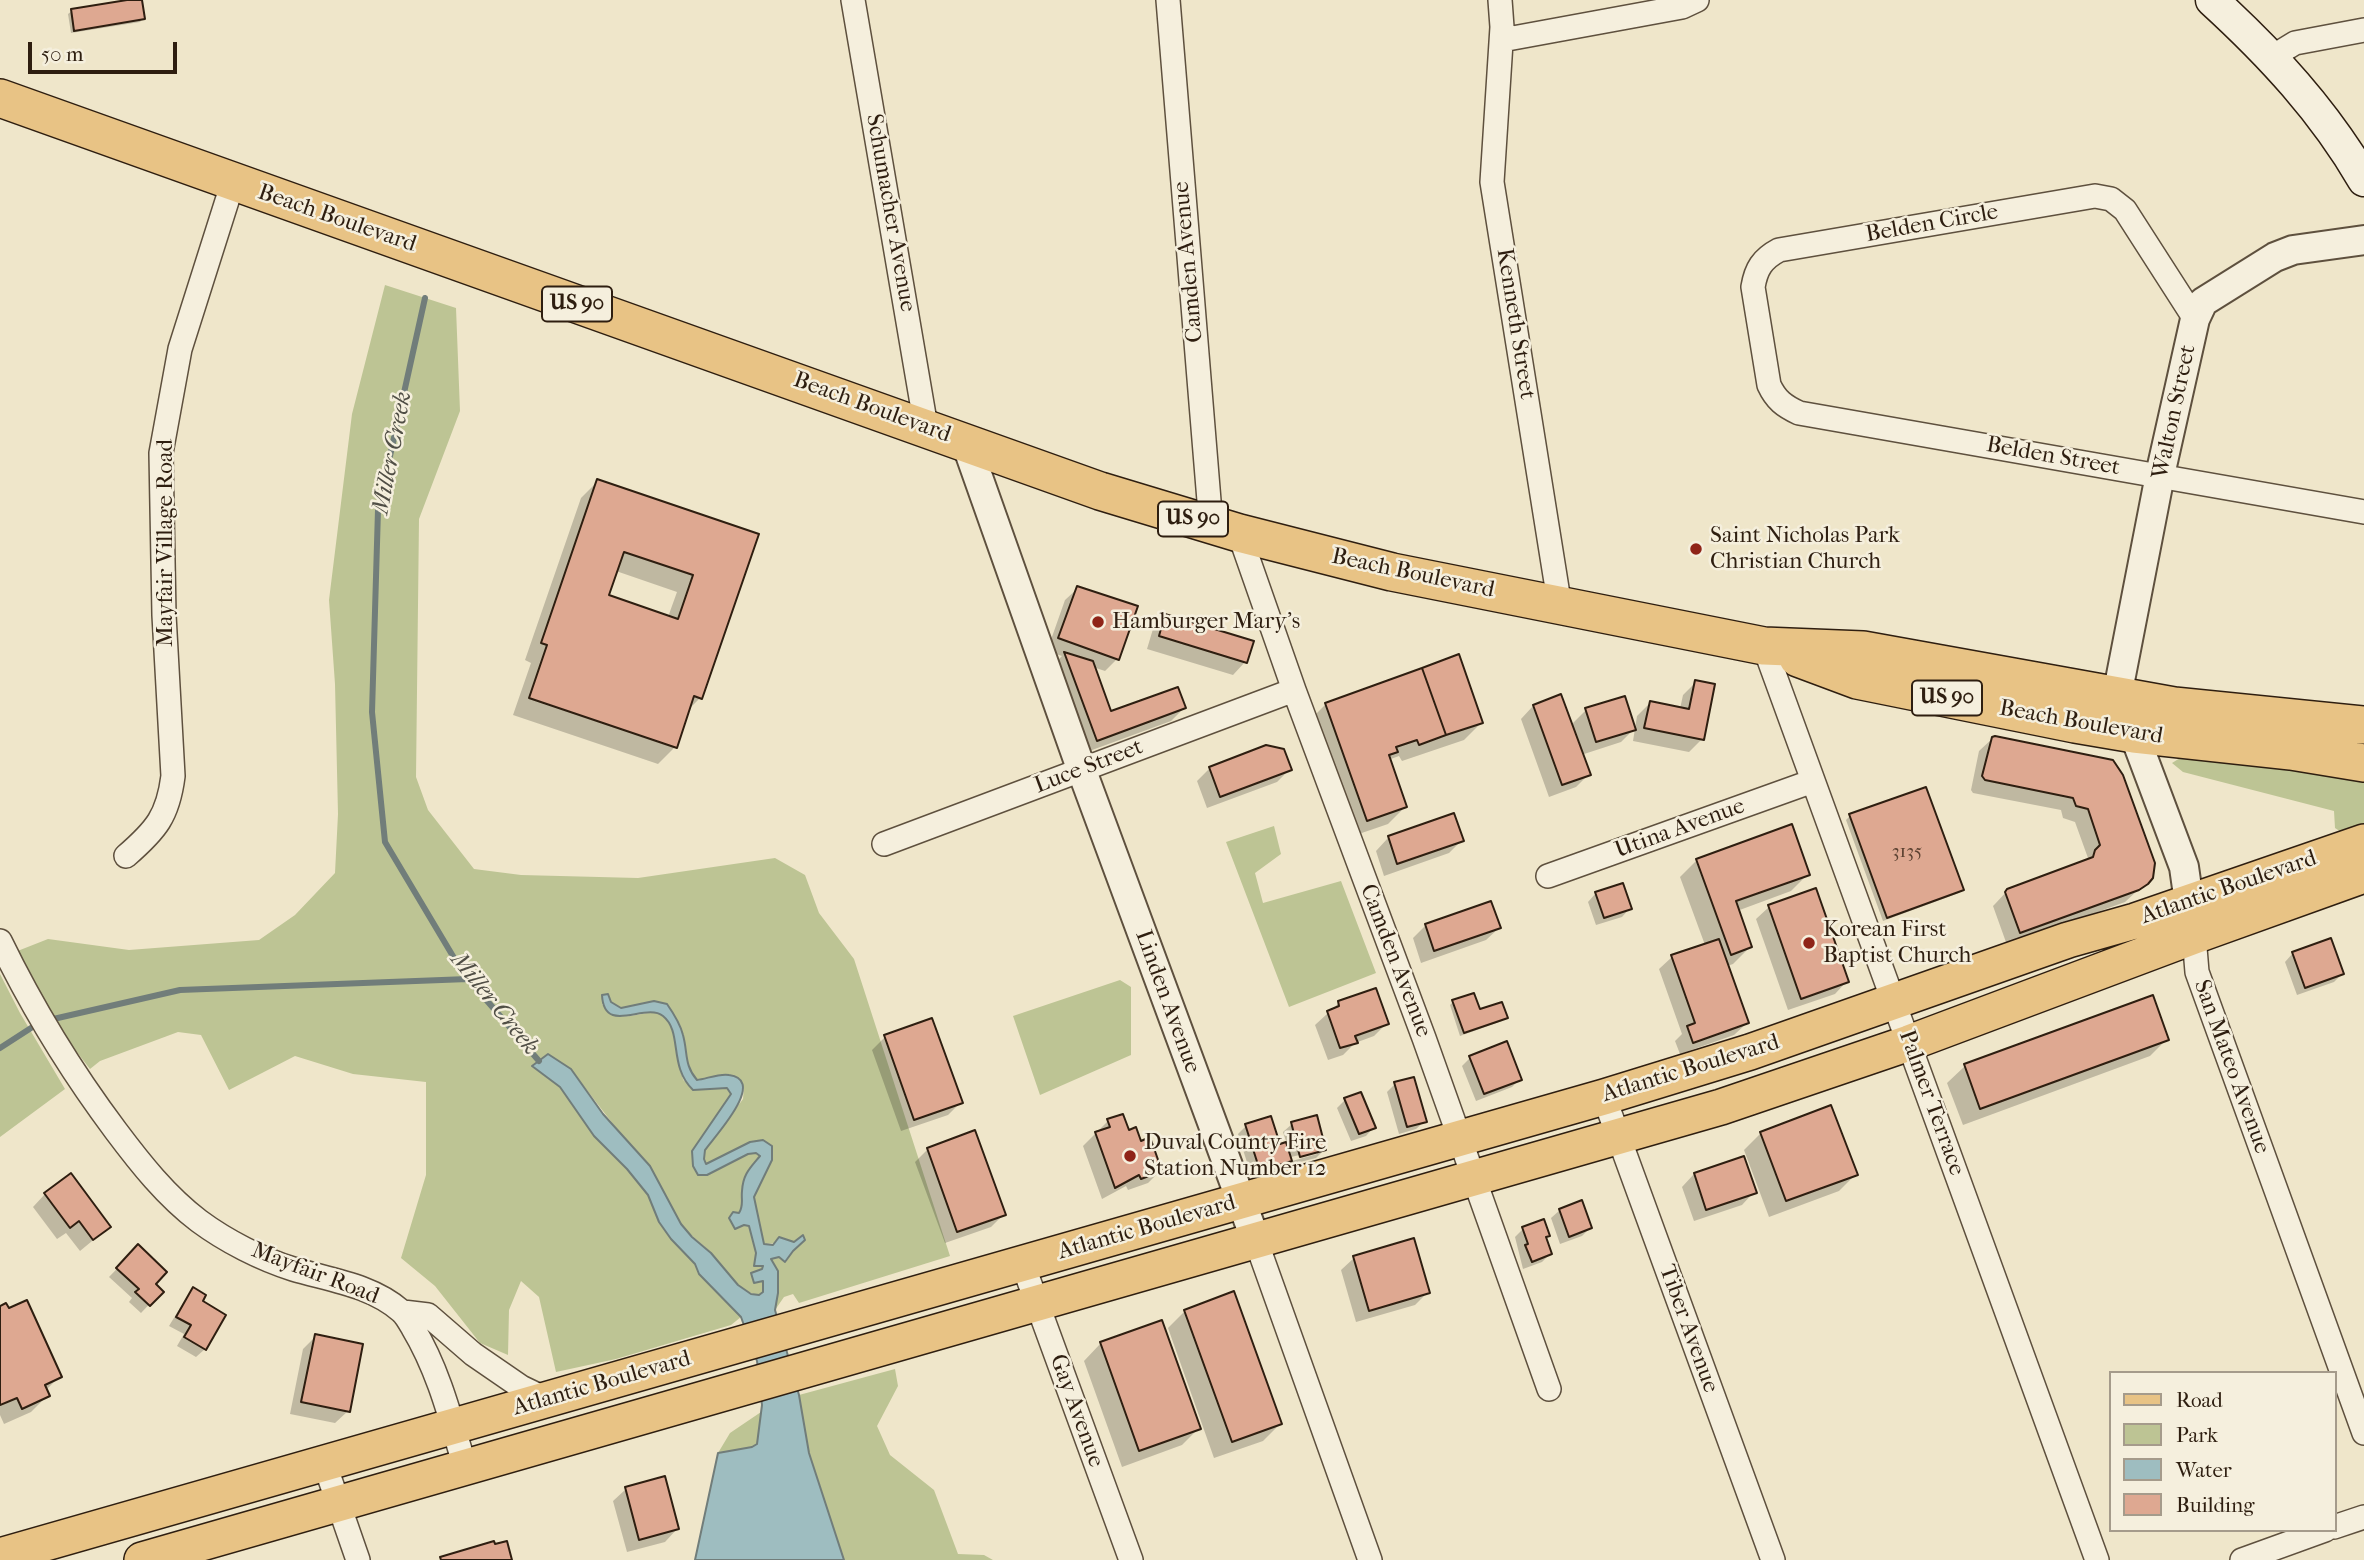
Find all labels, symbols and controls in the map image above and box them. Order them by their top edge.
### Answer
scale bar [32,28,180,72]
text: 50 m [41,42,84,66]
street label: Schumacher Avenue [859,112,921,314]
street label: Beach Boulevard [254,179,420,259]
street label: Camden Avenue [1168,180,1210,344]
street label: Belden Circle [1864,199,2000,249]
street label: Kenneth Street [1489,247,1541,401]
road number: US 90 [542,286,612,322]
street label: Walton Street [2147,342,2203,482]
street label: Beach Boulevard [789,367,955,449]
water label: Miller Creek [367,389,419,517]
street label: Belden Street [1984,432,2122,482]
street label: Mayfair Village Road [152,439,180,647]
road number: US 90 [1158,502,1228,536]
place label: Saint Nicholas Park Christian Church [1710,522,1900,576]
marker: Saint Nicholas Park Christian Church [1688,541,1704,557]
street label: Beach Boulevard [1329,543,1497,605]
place label: Hamburger Mary's [1112,608,1300,636]
marker: Hamburger Mary's [1090,614,1106,630]
road number: US 90 [1912,680,1982,716]
street label: Beach Boulevard [1997,695,2165,751]
street label: Luce Street [1031,734,1147,800]
street label: Utina Avenue [1611,793,1749,865]
house number: 3135 [1892,841,1922,863]
street label: Atlantic Boulevard [2138,845,2320,931]
street label: Camden Avenue [1353,881,1437,1041]
place label: Korean First Baptist Church [1823,916,1971,970]
street label: Linden Avenue [1128,927,1206,1077]
marker: Korean First Baptist Church [1801,935,1817,951]
water label: Miller Creek [444,947,544,1061]
street label: San Mateo Avenue [2187,976,2275,1158]
street label: Palmer Terrace [1892,1027,1970,1179]
street label: Atlantic Boulevard [1599,1029,1783,1109]
place label: Duval County Fire Station Number 12 [1144,1129,1327,1183]
marker: Duval County Fire Station Number 12 [1122,1148,1138,1164]
street label: Atlantic Boulevard [1055,1189,1239,1267]
street label: Mayfair Road [247,1237,383,1311]
street label: Tiber Avenue [1652,1261,1724,1397]
street label: Atlantic Boulevard [510,1345,694,1423]
street label: Gay Avenue [1043,1351,1109,1471]
legend [2108,1371,2336,1532]
text: Road [2176,1388,2223,1412]
text: Park [2176,1423,2218,1447]
text: Water [2176,1458,2232,1482]
text: Building [2176,1493,2254,1517]

